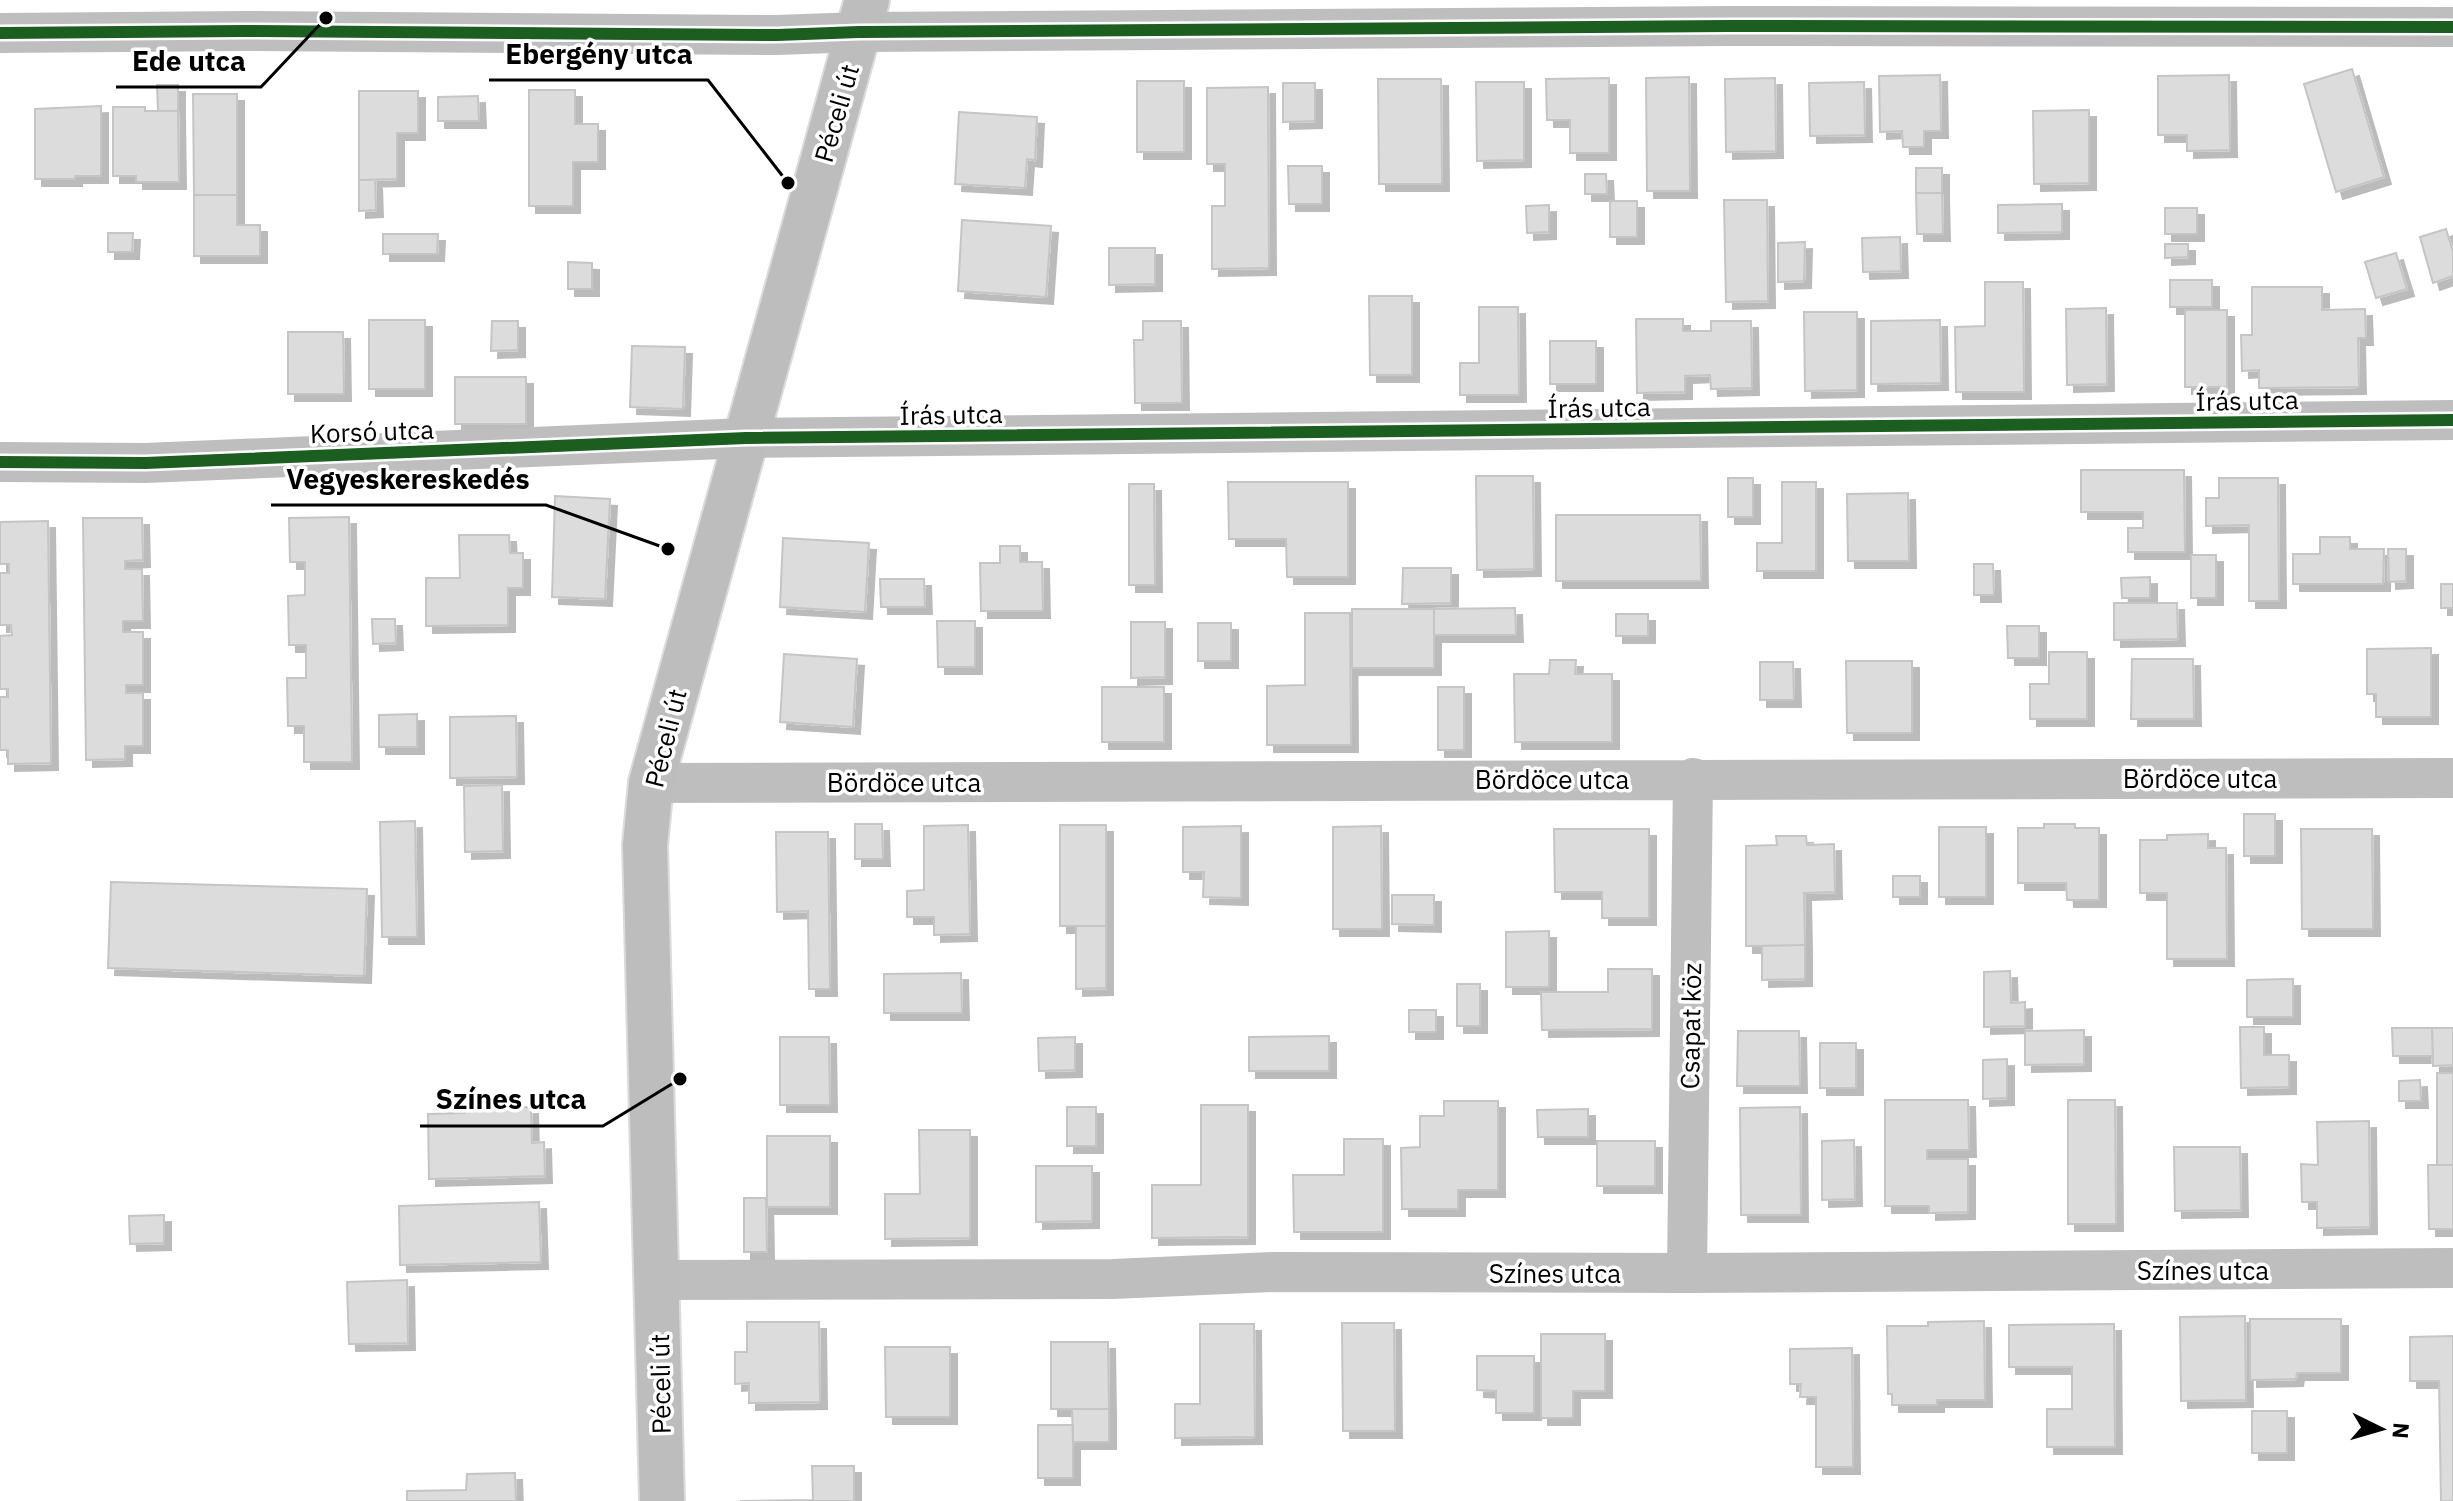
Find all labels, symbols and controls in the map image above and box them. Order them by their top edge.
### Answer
callout: Ebergény utca [489,28,708,80]
callout: Ede utca [116,35,261,87]
text: Ebergény utca [505,35,693,72]
text: Ede utca [132,42,246,79]
street label: Péceli út [806,60,866,166]
street label: Írás utca [2195,382,2299,418]
street label: Írás utca [1547,389,1651,425]
street label: Írás utca [899,396,1003,432]
street label: Korsó utca [309,412,435,450]
callout: Vegyeskereskedés [271,453,546,505]
text: Vegyeskereskedés [286,460,530,497]
street label: Péceli út [636,685,694,791]
street label: Bördöce utca [2123,761,2277,795]
street label: Bördöce utca [1475,762,1629,796]
street label: Bördöce utca [827,765,981,799]
street label: Csapat köz [1672,962,1708,1090]
callout: Színes utca [420,1074,603,1126]
text: Színes utca [436,1080,586,1117]
street label: Színes utca [2137,1253,2269,1287]
street label: Színes utca [1489,1256,1621,1290]
street label: Péceli út [642,1334,678,1434]
north arrow [2341,1389,2421,1469]
text: N [2386,1422,2417,1440]

